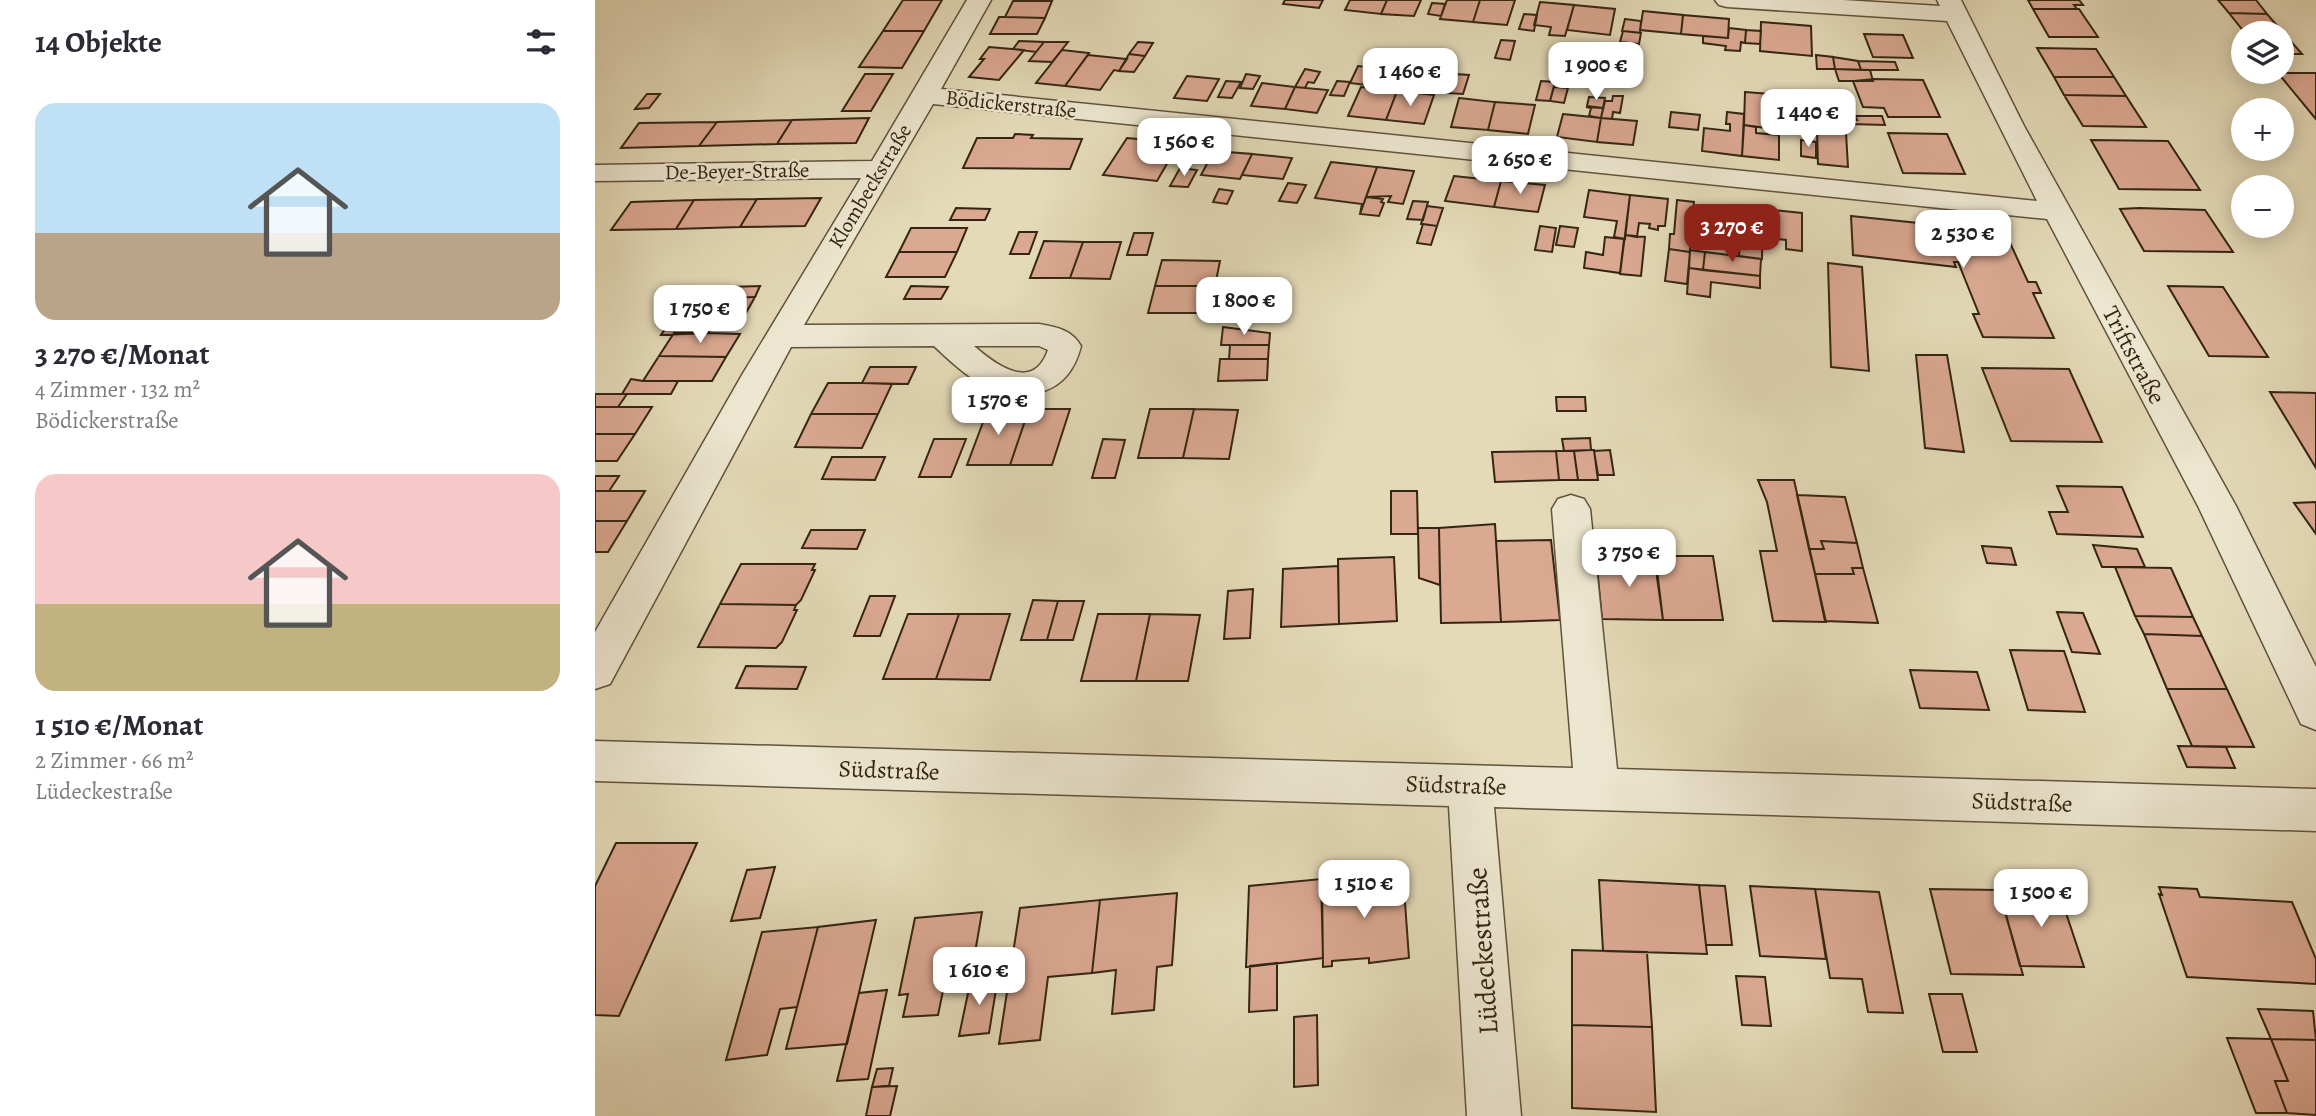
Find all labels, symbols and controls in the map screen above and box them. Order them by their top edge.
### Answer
map controls [2231,21,2294,238]
button: layers [2231,21,2294,84]
text: 14 Objekte [35,22,162,62]
icon: filters [522,23,560,61]
pin: 1 900 € [1531,42,1661,102]
pin: 1 460 € [1345,48,1475,108]
text: 1 900 € [1564,49,1628,80]
text: 1 460 € [1379,55,1441,86]
street label: Bödickerstraße [944,83,1078,125]
pin: 1 440 € [1743,90,1873,149]
text: 1 440 € [1777,96,1839,127]
button: + [2231,98,2294,161]
pin: 1 560 € [1119,118,1249,178]
street label: Klombeckstraße [822,119,918,253]
text: 1 560 € [1153,125,1215,156]
pin: 2 650 € [1455,136,1585,196]
text: 2 650 € [1488,143,1552,174]
icon: home [235,149,361,275]
street label: De-Beyer-Straße [664,156,810,186]
button: − [2231,175,2294,238]
pin: 3 270 € [1667,204,1797,264]
pin: 2 530 € [1898,210,2028,270]
text: 3 270 € [1700,211,1764,242]
text: 2 530 € [1931,217,1995,248]
pin: 1 800 € [1179,278,1309,337]
text: 1 800 € [1212,284,1276,315]
pin: 1 750 € [635,286,765,345]
text: 1 750 € [670,292,730,323]
street label: Triftstraße [2095,300,2173,410]
text: 3 270 €/Monat [35,334,209,374]
text: 4 Zimmer · 132 m² [35,374,200,405]
pin: 1 570 € [933,378,1063,437]
text: 1 570 € [968,384,1028,415]
text: Bödickerstraße [35,405,179,436]
icon: home [235,520,361,646]
pin: 3 750 € [1564,530,1694,589]
text: 3 750 € [1598,536,1660,567]
text: 1 510 €/Monat [35,705,203,745]
text: 2 Zimmer · 66 m² [35,745,194,776]
street label: Südstraße [838,752,940,788]
street label: Südstraße [1405,767,1507,803]
text: Lüdeckestraße [35,776,173,807]
street label: Südstraße [1971,784,2073,820]
pin: 1 510 € [1299,860,1429,920]
street label: Lüdeckestraße [1458,866,1508,1036]
text: 1 510 € [1334,867,1394,898]
pin: 1 500 € [1976,870,2106,929]
text: 1 500 € [2010,876,2072,907]
pin: 1 610 € [914,948,1044,1007]
text: 1 610 € [949,954,1009,985]

